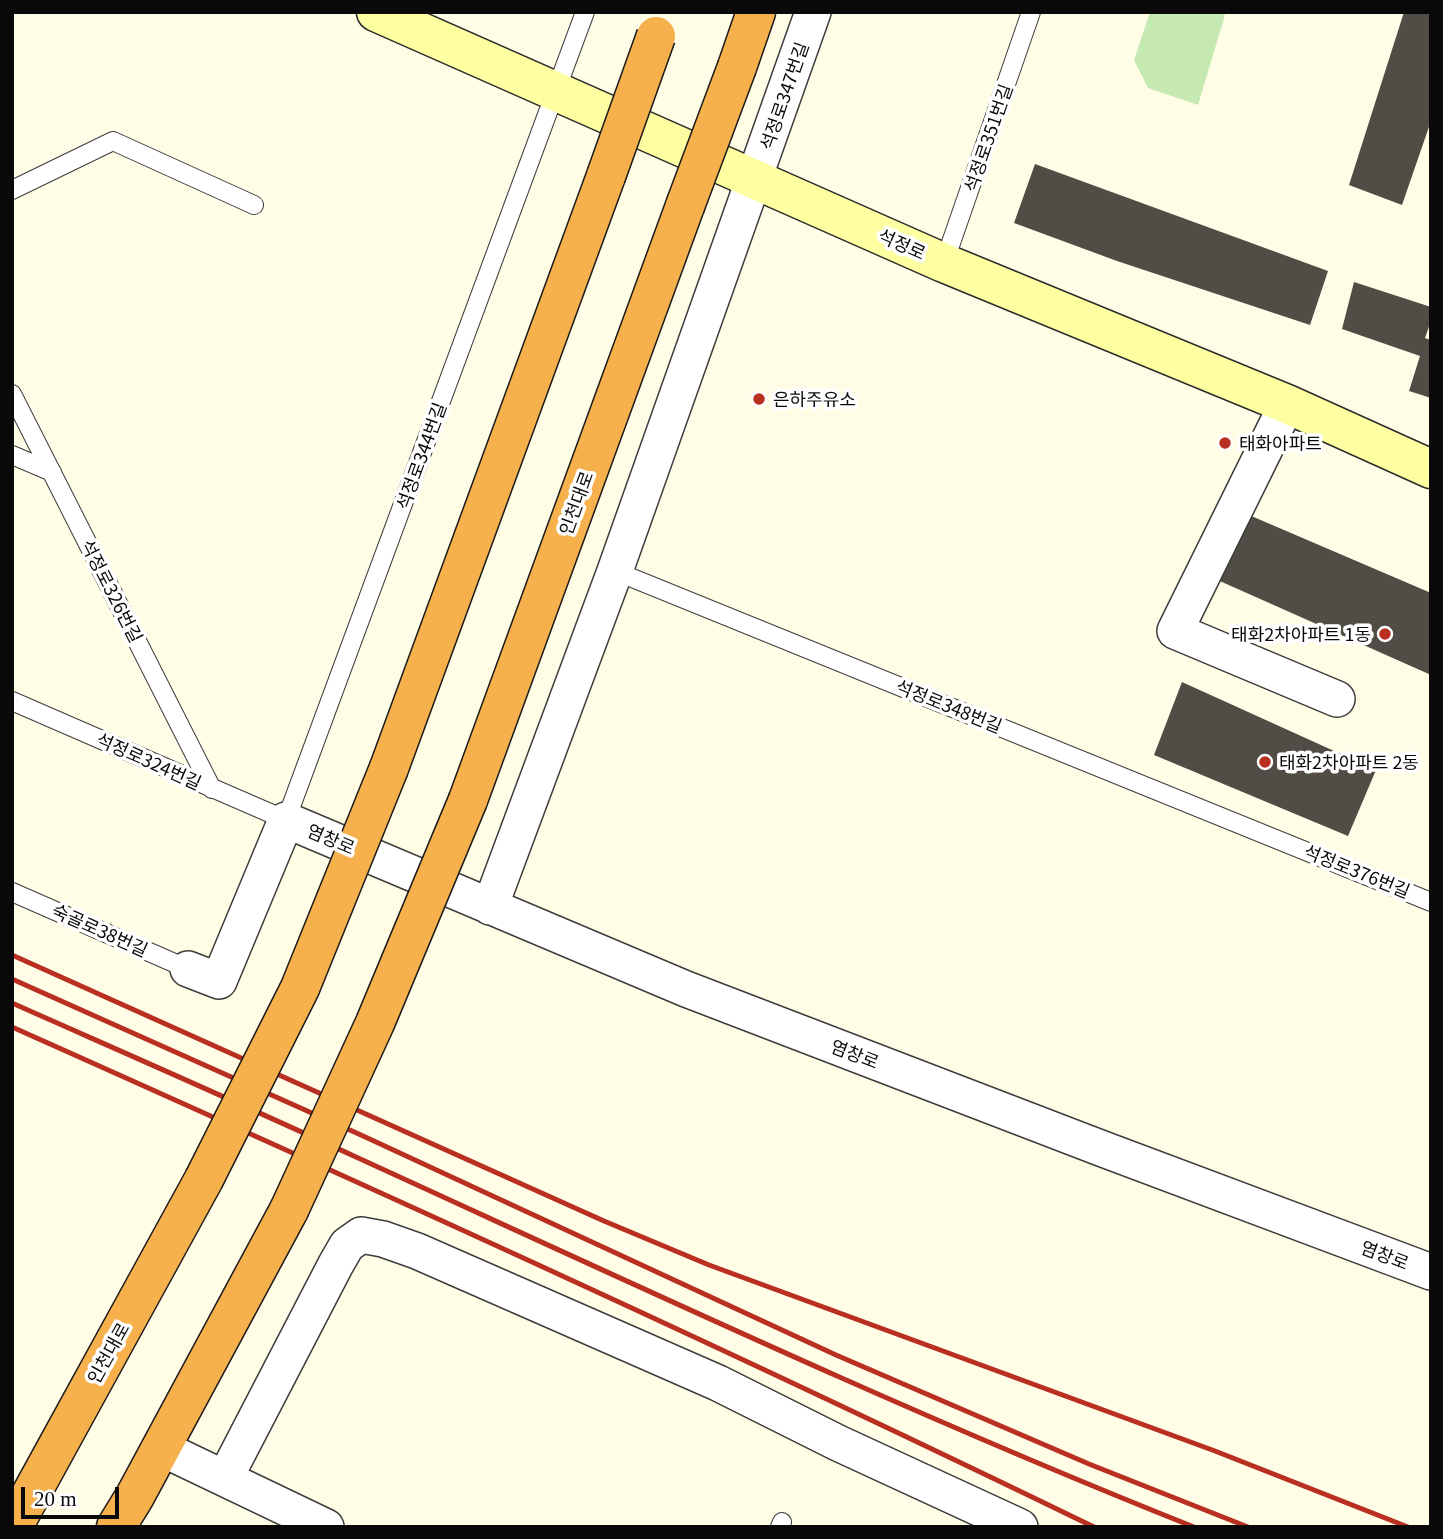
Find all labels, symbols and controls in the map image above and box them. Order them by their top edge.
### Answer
street label: 석정로347번길 [755,39,813,153]
street label: 석정로351번길 [959,81,1017,195]
street label: 석정로 [875,224,929,264]
place label: 은하주유소 [773,388,856,410]
marker: 은하주유소 [751,391,767,407]
street label: 석정로344번길 [392,399,450,513]
place label: 태화아파트 [1239,432,1322,454]
marker: 태화아파트 [1217,435,1233,451]
street label: 인천대로 [555,468,597,538]
street label: 석정로326번길 [77,536,147,646]
place label: 태화2차아파트 1동 [1231,623,1371,645]
marker: 태화2차아파트 1동 [1377,626,1393,642]
street label: 석정로348번길 [893,675,1005,737]
street label: 석정로324번길 [93,728,205,794]
place label: 태화2차아파트 2동 [1279,751,1419,773]
marker: 태화2차아파트 2동 [1257,754,1273,770]
street label: 염창로 [304,819,358,859]
street label: 석정로376번길 [1301,840,1413,902]
street label: 숙골로38번길 [49,899,151,961]
street label: 염창로 [828,1035,882,1073]
street label: 염창로 [1358,1236,1412,1274]
street label: 인천대로 [82,1319,134,1387]
scale bar [24,1472,122,1516]
text: 20 m [34,1487,77,1511]

